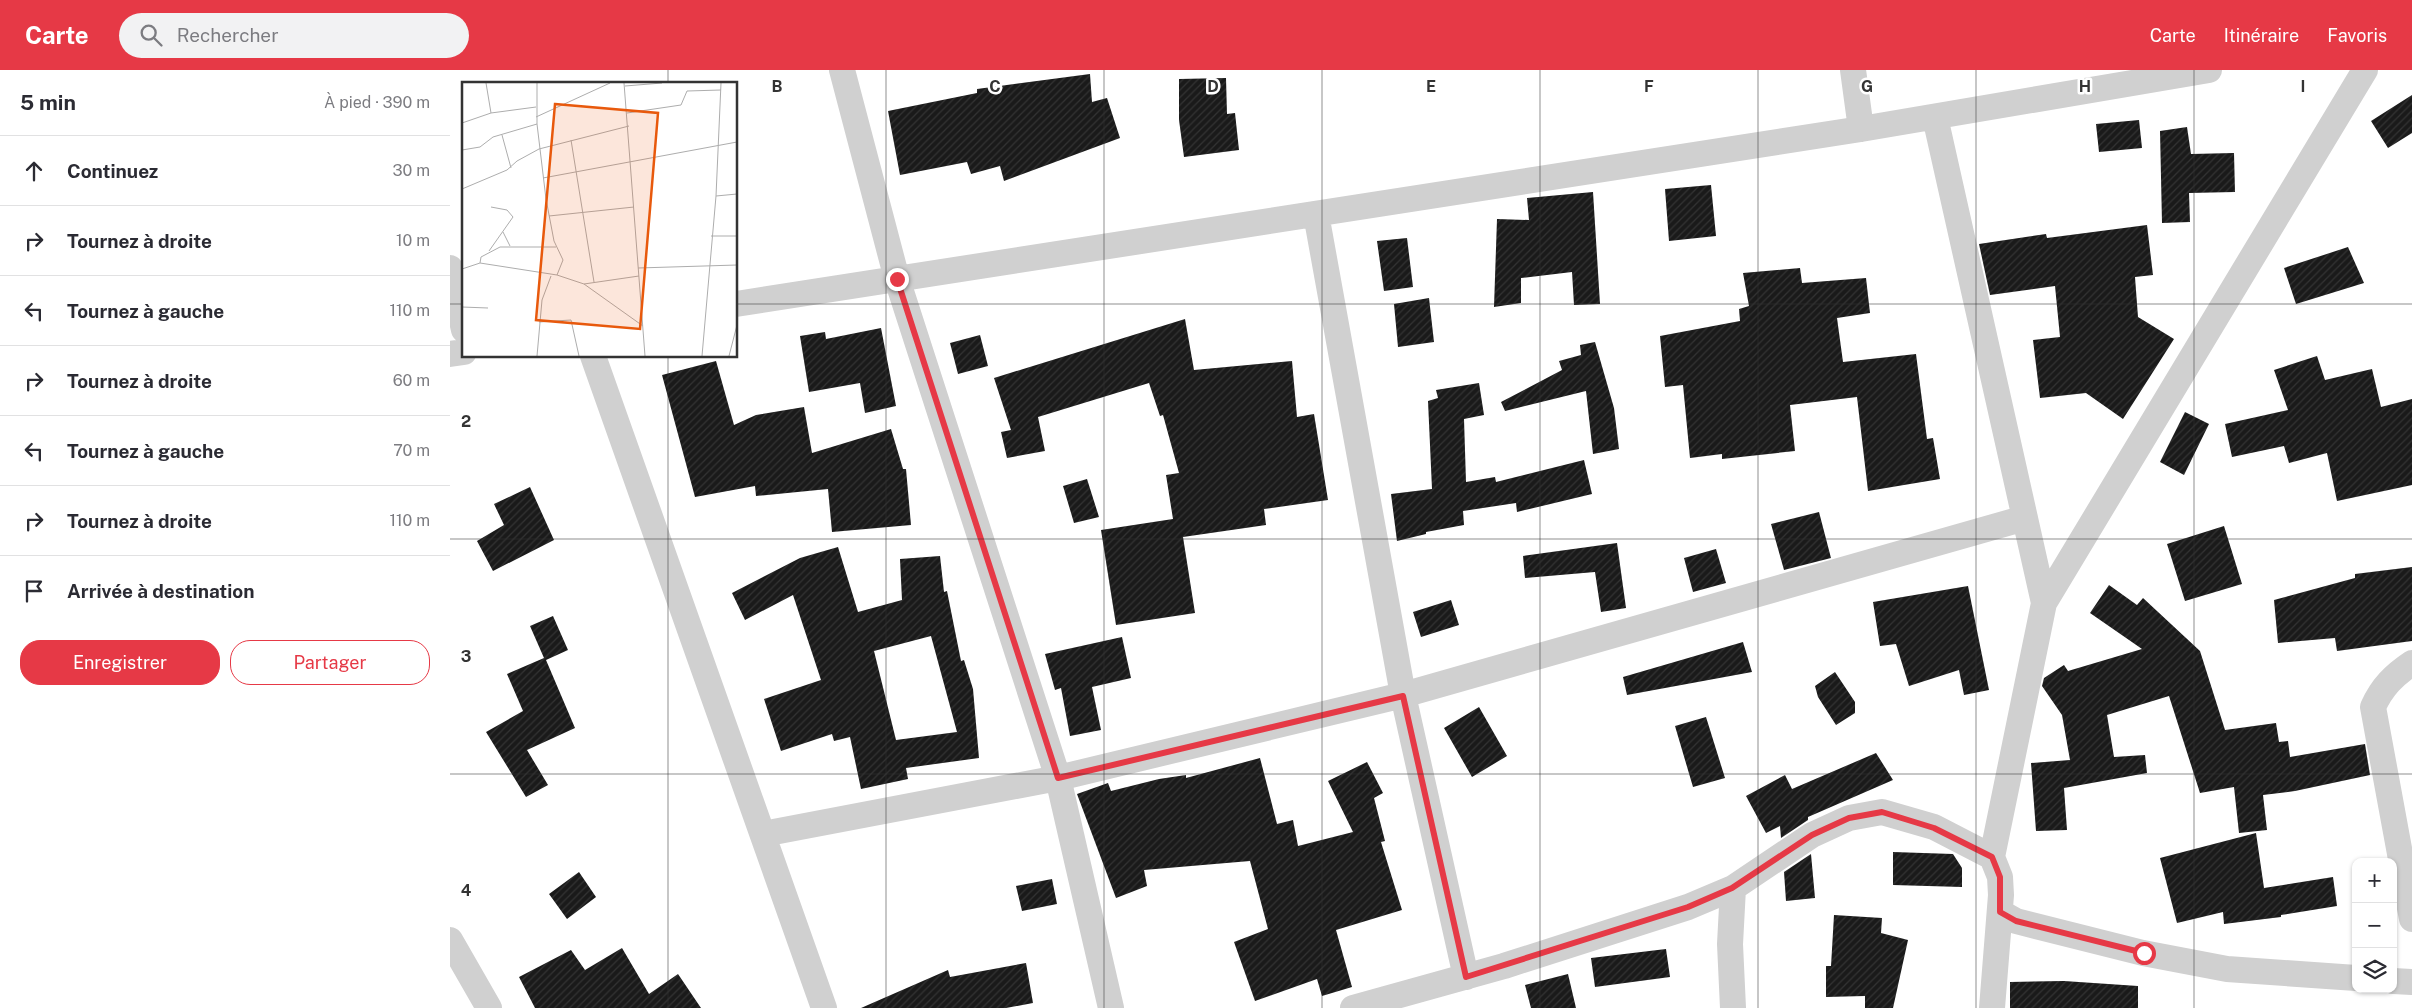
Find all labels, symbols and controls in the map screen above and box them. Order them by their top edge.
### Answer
search box [119,13,469,58]
text: Carte [25,21,89,49]
icon: search [137,21,165,49]
text: Rechercher [177,24,279,46]
text: Carte [2150,25,2196,46]
text: Itinéraire [2224,25,2299,46]
text: Favoris [2327,25,2387,46]
text: B [772,77,783,96]
text: C [989,77,1001,96]
text: D [1207,77,1219,96]
text: E [1426,77,1436,96]
text: F [1644,77,1654,96]
text: G [1861,77,1873,96]
text: H [2079,77,2091,96]
text: I [2301,77,2305,96]
inset map [462,82,738,358]
text: 5 min [20,90,76,115]
text: À pied · 390 m [324,93,430,112]
icon: ahead [20,157,48,185]
text: Continuez [67,160,158,182]
text: 30 m [393,161,430,180]
icon: right [20,227,48,255]
text: Tournez à droite [67,230,212,252]
text: 10 m [396,231,430,250]
route end [886,268,909,291]
icon: left [20,297,48,325]
text: Tournez à gauche [67,300,224,322]
text: 110 m [389,301,430,320]
icon: right [20,367,48,395]
text: Tournez à droite [67,370,212,392]
text: 60 m [393,371,430,390]
text: 2 [461,412,471,431]
icon: left [20,437,48,465]
text: Tournez à gauche [67,440,224,462]
text: 70 m [393,441,430,460]
icon: right [20,507,48,535]
text: Tournez à droite [67,510,212,532]
text: 110 m [389,511,430,530]
icon: arrive [20,577,48,605]
text: Arrivée à destination [67,580,255,602]
button: Enregistrer [20,640,220,685]
button: Partager [230,640,430,685]
text: 3 [461,647,471,666]
map controls [2352,858,2397,993]
button: + [2352,858,2397,903]
text: 4 [461,881,472,900]
button: − [2352,903,2397,948]
route start [2133,942,2156,965]
button: layers [2352,948,2397,993]

